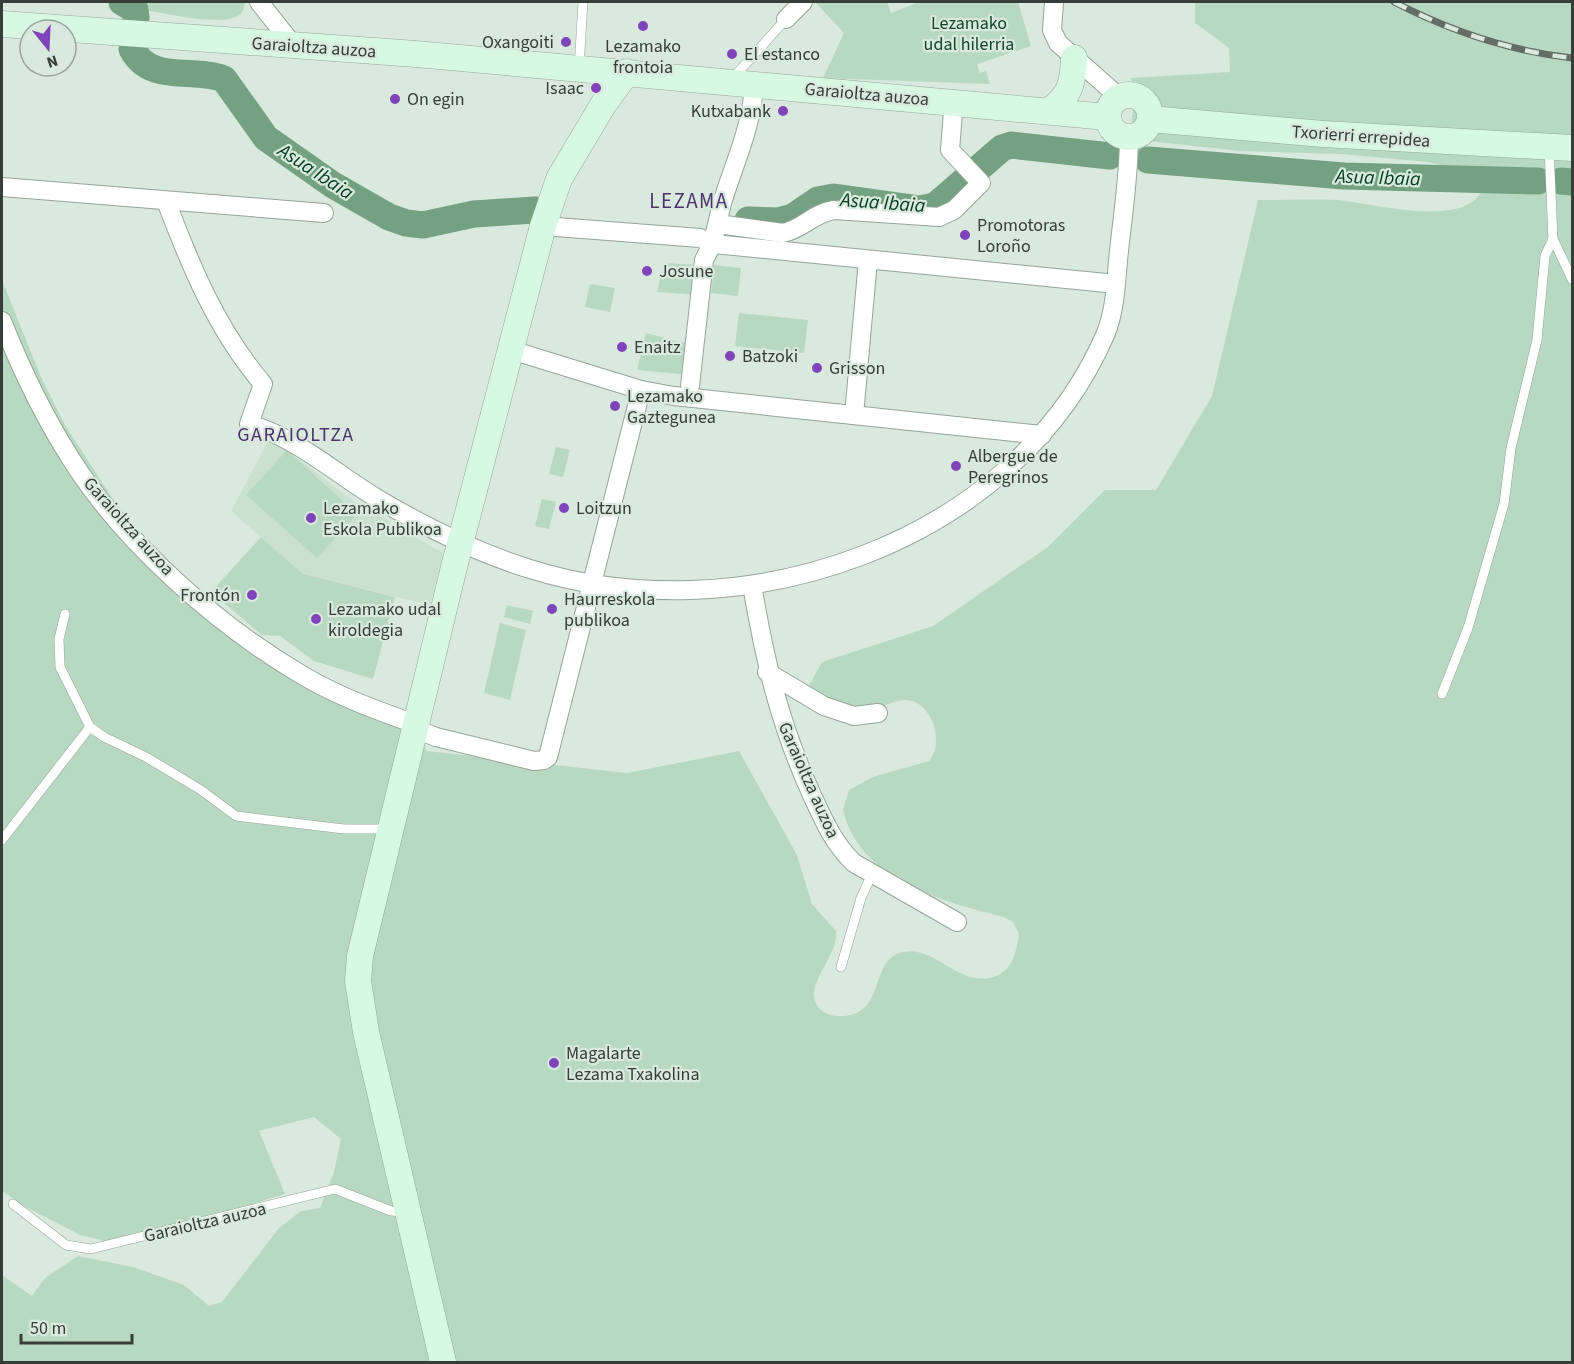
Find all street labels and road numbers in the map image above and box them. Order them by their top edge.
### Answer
street label: Garaioltza auzoa [251,31,377,64]
street label: Garaioltza auzoa [804,77,930,112]
street label: Txorierri errepidea [1291,119,1431,154]
street label: Garaioltza auzoa [78,472,180,581]
street label: Garaioltza auzoa [772,718,845,842]
street label: Garaioltza auzoa [142,1196,269,1249]

